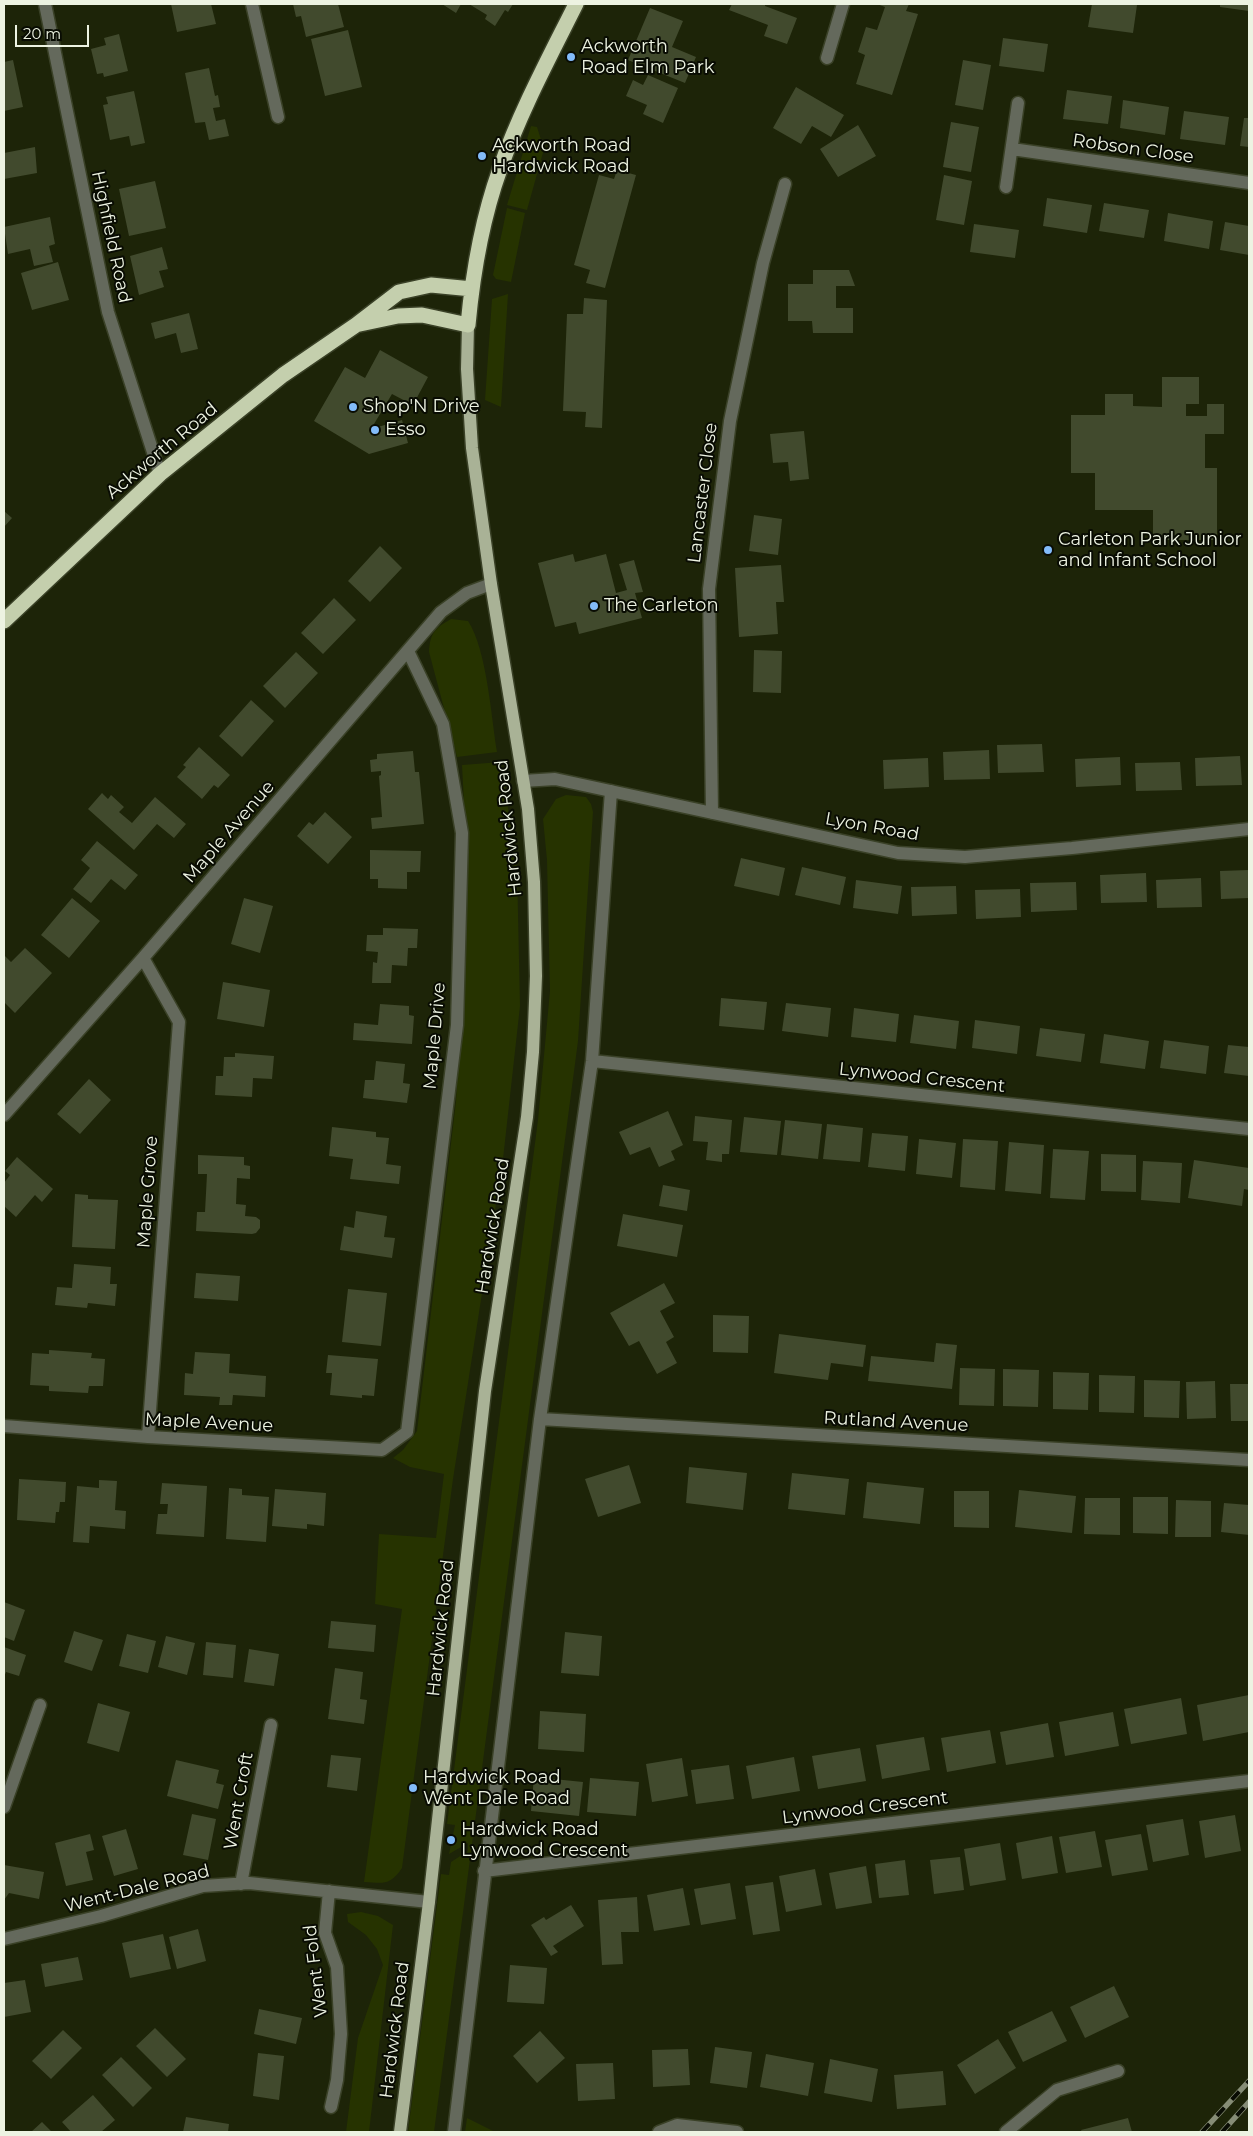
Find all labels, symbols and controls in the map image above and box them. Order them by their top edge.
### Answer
scale bar [18,15,91,47]
text: 20 m [23,24,61,43]
place label: Ackworth Road Elm Park [581,36,715,78]
marker: Ackworth Road Elm Park [565,51,577,63]
street label: Robson Close [1071,130,1195,168]
place label: Ackworth Road Hardwick Road [492,135,631,178]
marker: Ackworth Road Hardwick Road [476,150,488,162]
street label: Highfield Road [86,169,136,305]
place label: Shop'N Drive [363,396,480,418]
street label: Ackworth Road [102,398,222,504]
marker: Shop'N Drive [347,401,359,413]
place label: Esso [385,419,426,441]
street label: Lancaster Close [684,422,722,564]
marker: Esso [369,424,381,436]
place label: Carleton Park Junior and Infant School [1058,529,1242,572]
marker: Carleton Park Junior and Infant School [1042,544,1054,556]
place label: The Carleton [604,595,719,617]
marker: The Carleton [588,600,600,612]
street label: Hardwick Road [491,758,527,898]
street label: Maple Avenue [179,776,279,888]
street label: Lyon Road [823,808,921,846]
street label: Maple Drive [420,981,450,1091]
street label: Lynwood Crescent [838,1059,1006,1097]
street label: Maple Grove [133,1135,163,1249]
street label: Hardwick Road [472,1156,514,1296]
street label: Rutland Avenue [823,1407,969,1437]
street label: Maple Avenue [144,1409,274,1437]
street label: Hardwick Road [423,1558,459,1698]
street label: Went Croft [220,1751,258,1851]
place label: Hardwick Road Went Dale Road [423,1767,570,1810]
marker: Hardwick Road Went Dale Road [407,1782,419,1794]
street label: Lynwood Crescent [781,1787,949,1829]
place label: Hardwick Road Lynwood Crescent [461,1819,628,1862]
marker: Hardwick Road Lynwood Crescent [445,1834,457,1846]
street label: Went-Dale Road [62,1860,212,1918]
street label: Went Fold [300,1923,332,2019]
street label: Hardwick Road [376,1960,414,2100]

